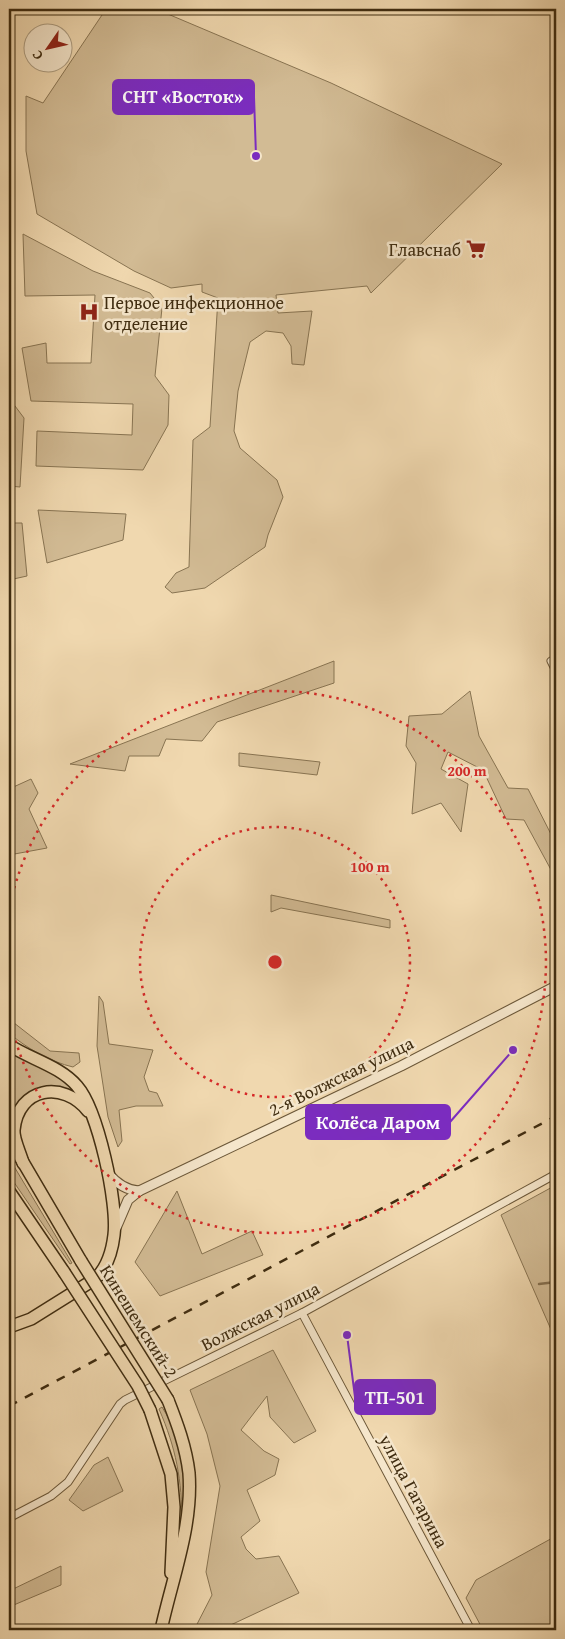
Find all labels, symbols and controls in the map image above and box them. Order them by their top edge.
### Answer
north arrow [22,22,72,72]
text: С [27,46,48,64]
callout: СНТ «Восток» [113,80,254,114]
text: СНТ «Восток» [122,82,244,110]
place label: Главснаб [389,236,461,263]
supermarket icon: Главснаб [465,238,487,260]
place label: Первое инфекционное отделение [104,289,284,337]
hospital icon: Первое инфекционное отделение [78,301,100,323]
text: 200 m [447,760,487,781]
text: 100 m [350,856,390,877]
centre of rings [266,953,284,971]
street label: 2-я Волжская улица [264,1029,418,1123]
callout: Колёса Даром [306,1105,450,1139]
text: Колёса Даром [316,1108,440,1136]
street label: Кинешемский-2 [93,1259,185,1383]
street label: Волжская улица [196,1274,324,1358]
callout: ТП-501 [355,1380,435,1414]
text: ТП-501 [365,1383,425,1411]
street label: улица Гагарина [372,1428,456,1553]

